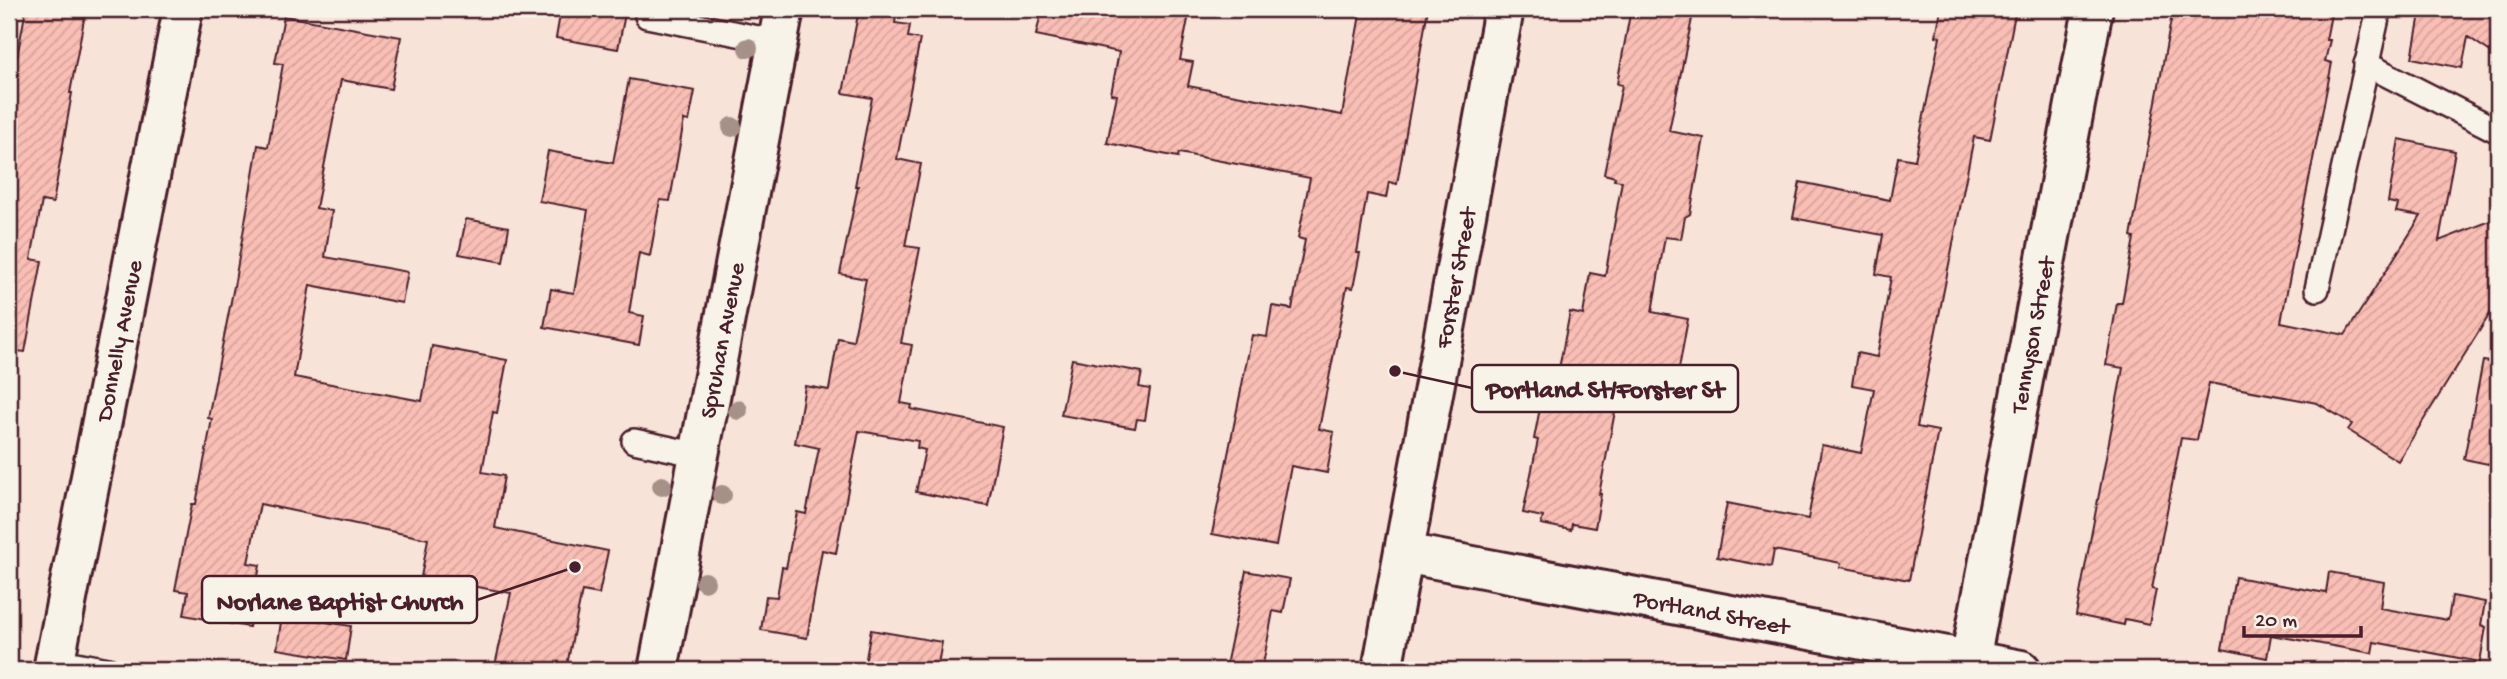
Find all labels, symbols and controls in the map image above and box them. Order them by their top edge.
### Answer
street label: Forster Street [1430,203,1485,352]
street label: Tennyson Street [2006,253,2064,418]
street label: Donnelly Avenue [91,257,151,426]
street label: Spruhan Avenue [695,260,754,421]
callout: Portland St/Forster St [1472,365,1738,412]
text: Portland St/Forster St [1484,377,1726,408]
callout: Norlane Baptist Church [202,576,477,623]
street label: Portland Street [1630,586,1793,644]
text: Norlane Baptist Church [216,589,464,620]
scale bar [2244,595,2362,639]
text: 20 m [2255,610,2297,635]

